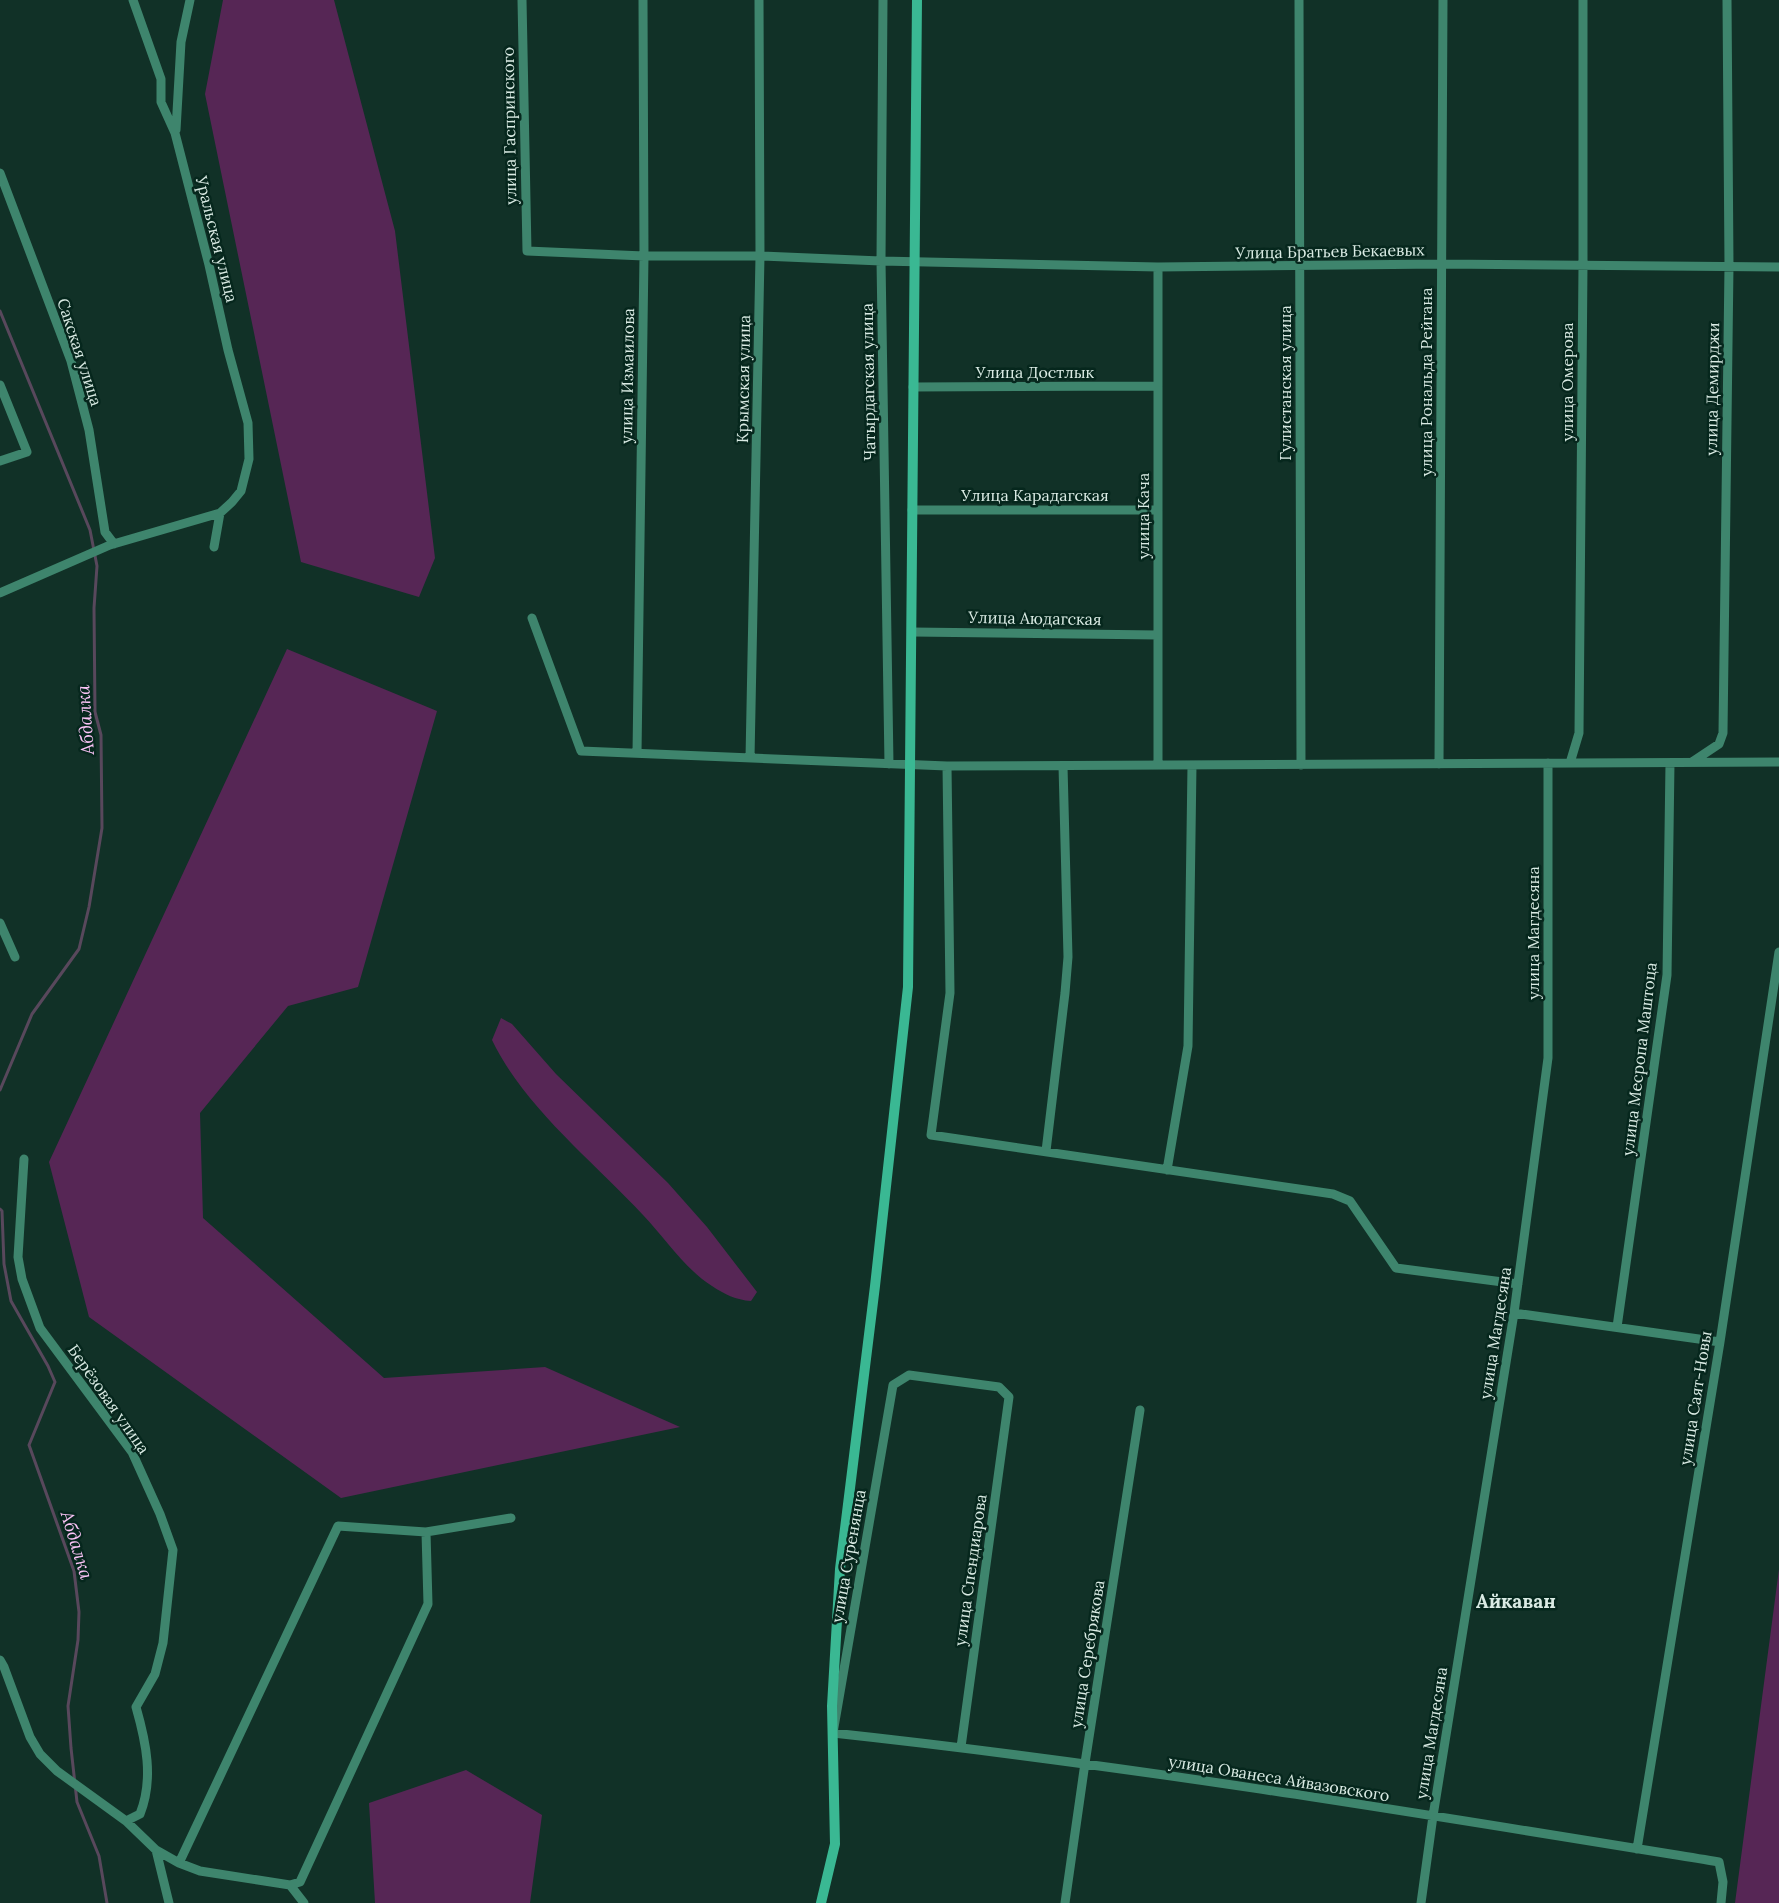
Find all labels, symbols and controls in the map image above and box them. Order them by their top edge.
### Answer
street label: улица Гаспринского [498,47,520,205]
street label: Уральская улица [191,173,242,304]
street label: Улица Братьев Бекаевых [1234,239,1425,263]
street label: улица Рональда Рейгана [1416,288,1436,476]
street label: Сакская улица [53,296,107,408]
street label: Чатырдагская улица [857,303,879,461]
street label: Гулистанская улица [1275,305,1295,461]
street label: улица Измаилова [616,308,638,444]
street label: Крымская улица [732,315,754,443]
street label: улица Демирджи [1701,322,1723,456]
street label: улица Омерова [1557,323,1577,441]
street label: Улица Достлык [975,362,1095,382]
street label: улица Кача [1133,473,1153,559]
street label: Улица Карадагская [960,485,1109,505]
street label: Улица Аюдагская [967,607,1102,629]
water label: Абдалка [71,684,99,757]
street label: улица Магдесяна [1523,866,1543,1000]
street label: улица Месропа Маштоца [1617,961,1661,1157]
street label: улица Магдесяна [1475,1265,1515,1401]
street label: улица Саят-Новы [1675,1329,1715,1467]
street label: Берёзовая улица [64,1340,154,1458]
street label: улица Суренянца [826,1488,870,1624]
street label: улица Спендиарова [949,1493,991,1647]
water label: Абдалка [55,1507,98,1582]
street label: улица Серебрякова [1065,1579,1109,1729]
district label: Айкаван [1476,1589,1556,1613]
street label: улица Магдесяна [1411,1665,1451,1801]
street label: улица Ованеса Айвазовского [1167,1751,1391,1805]

